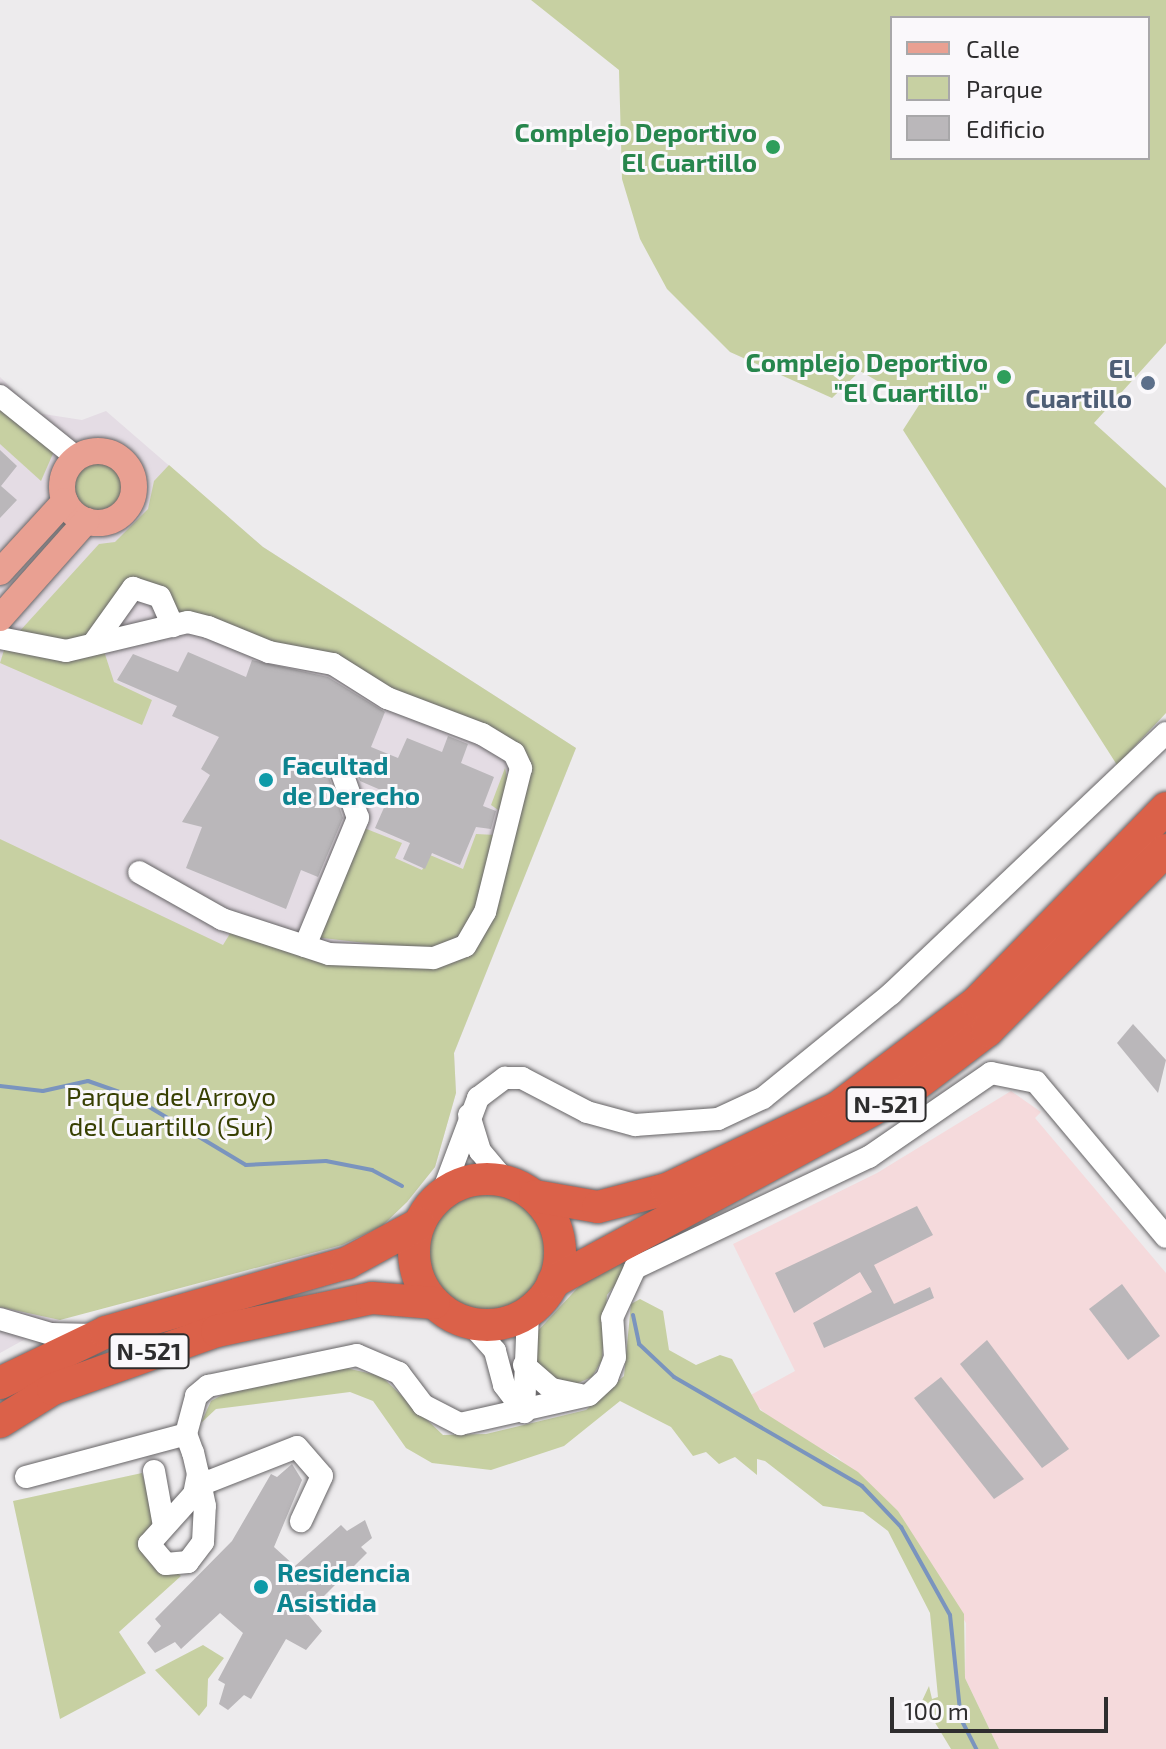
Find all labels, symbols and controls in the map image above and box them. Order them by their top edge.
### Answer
legend [890,16,1150,160]
text: Calle [966,34,1020,63]
text: Parque [966,74,1043,103]
text: Edificio [966,114,1045,143]
place label: Complejo Deportivo El Cuartillo [514,116,757,178]
marker: Complejo Deportivo El Cuartillo [764,138,782,156]
place label: Complejo Deportivo "El Cuartillo" [745,346,988,408]
place label: El Cuartillo [1025,352,1132,414]
marker: Complejo Deportivo "El Cuartillo" [995,368,1013,386]
marker: El Cuartillo [1139,374,1157,392]
place label: Facultad de Derecho [282,749,420,810]
marker: Facultad de Derecho [257,771,275,789]
park label: Parque del Arroyo del Cuartillo (Sur) [65,1080,277,1142]
road number: N-521 [844,1084,928,1124]
road number: N-521 [107,1331,191,1371]
place label: Residencia Asistida [277,1556,410,1618]
marker: Residencia Asistida [252,1578,270,1596]
scale bar [894,1681,1112,1731]
text: 100 m [904,1696,969,1725]

